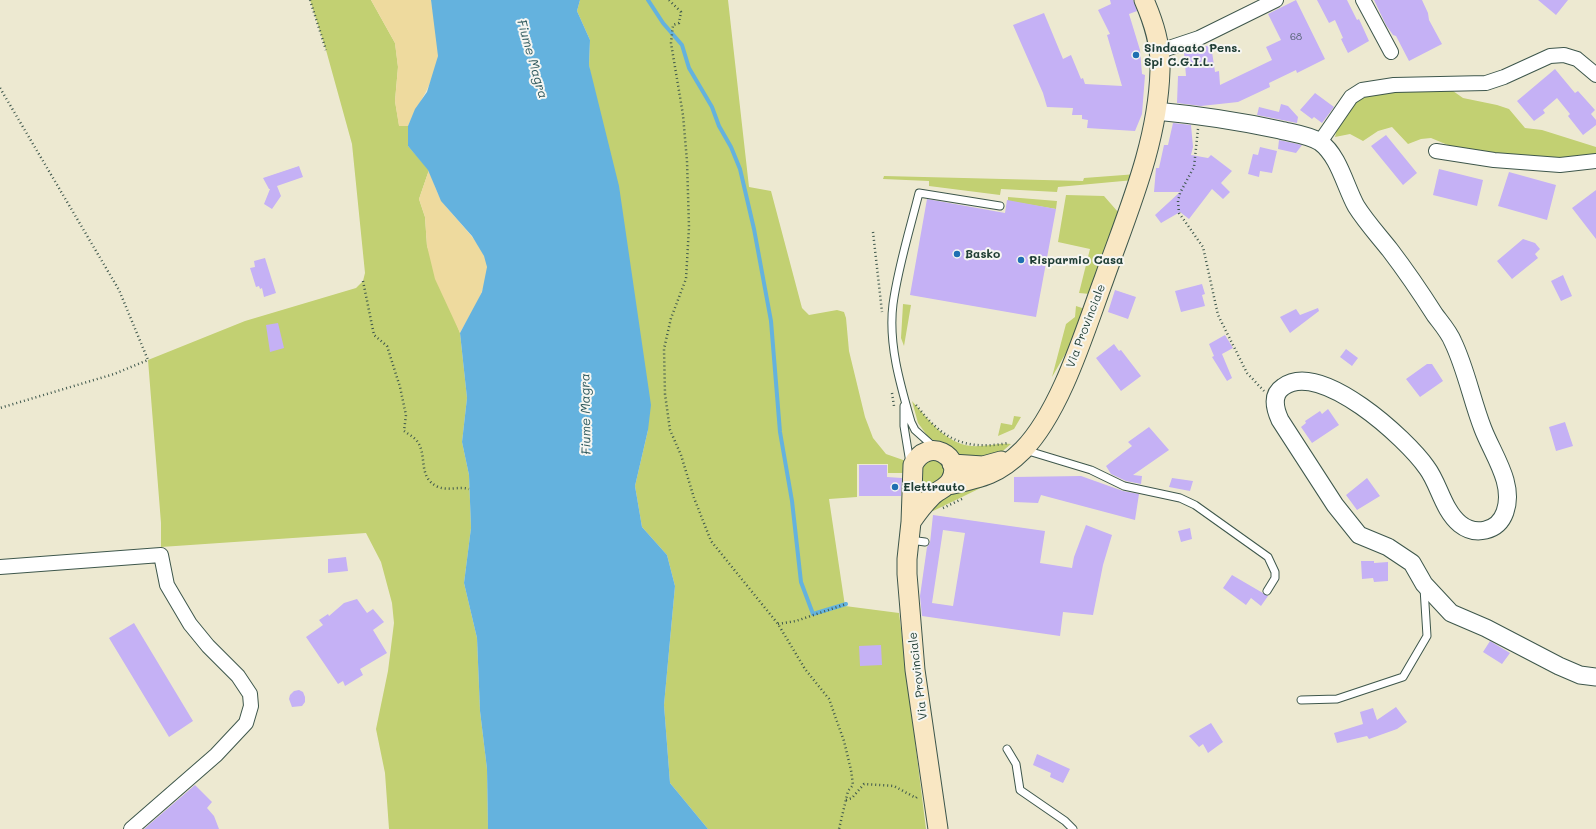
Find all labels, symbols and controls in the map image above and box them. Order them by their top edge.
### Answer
water label: Fiume Magra [513,18,551,100]
house number: 68 [1290,31,1302,43]
place label: Sindacato Pens. Spi C.G.I.L. [1144,41,1241,69]
marker: Sindacato Pens. Spi C.G.I.L. [1131,50,1141,60]
place label: Basko [965,247,1000,261]
marker: Basko [952,249,962,259]
place label: Risparmio Casa [1029,253,1123,267]
marker: Risparmio Casa [1016,255,1026,265]
street label: Via Provinciale [1063,282,1109,370]
water label: Fiume Magra [577,373,595,455]
place label: Elettrauto [903,480,965,494]
marker: Elettrauto [890,482,900,492]
street label: Via Provinciale [905,631,931,721]

